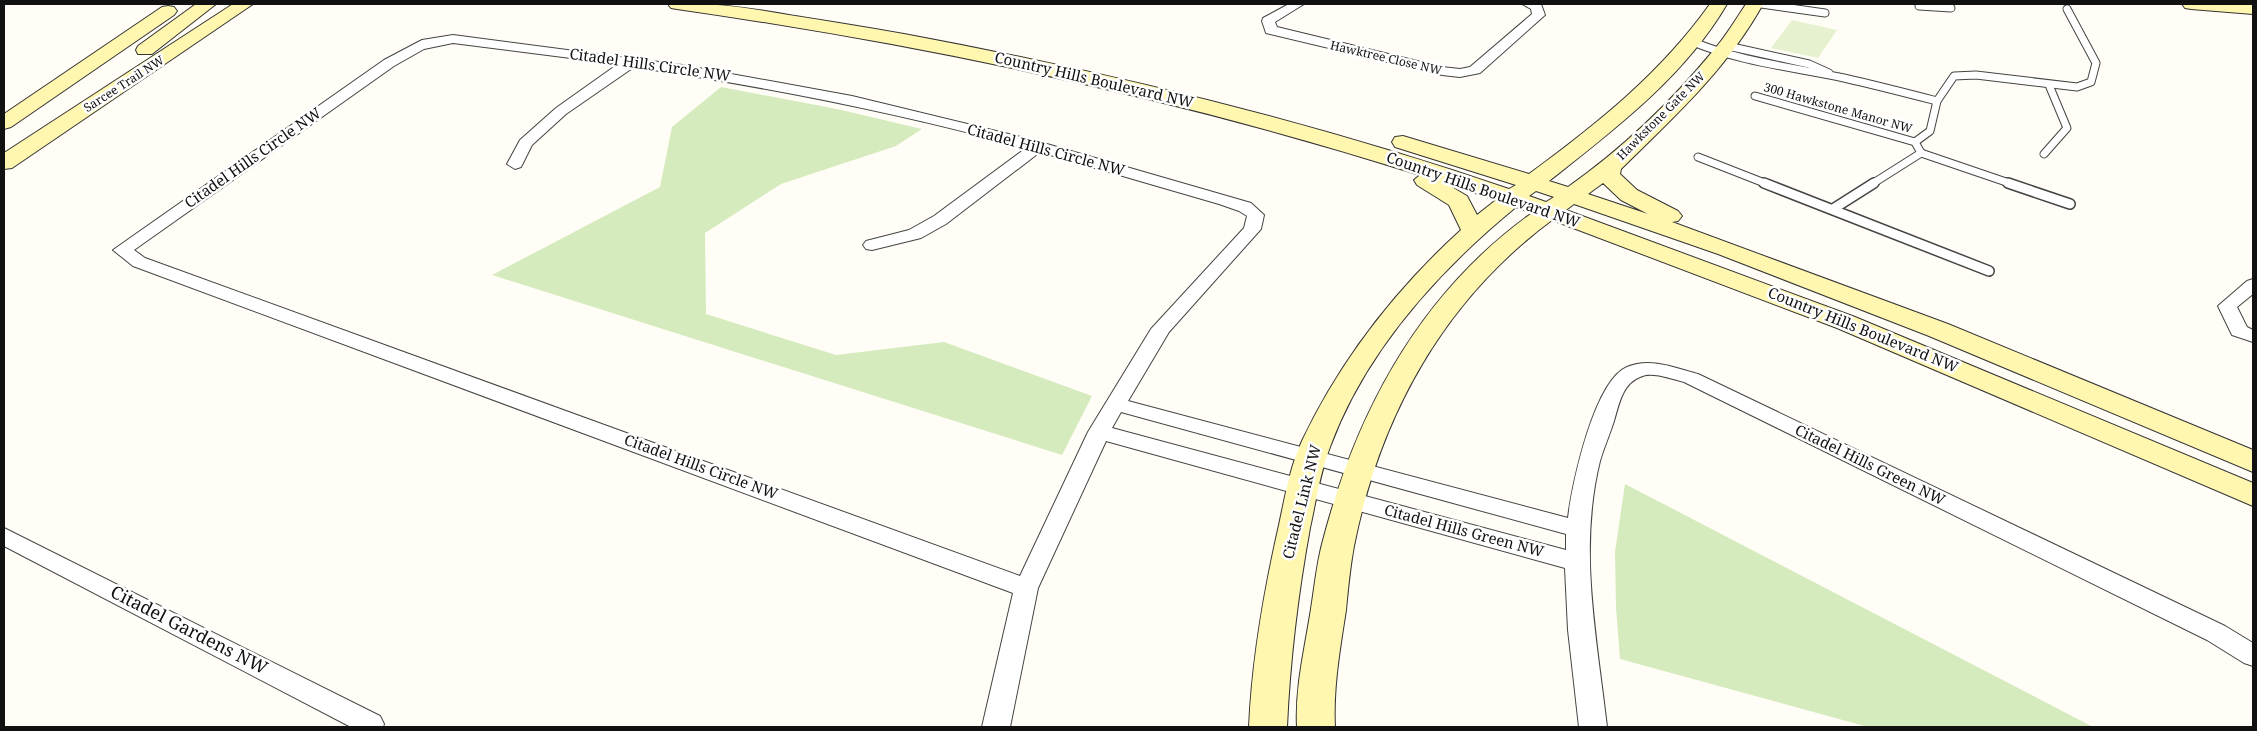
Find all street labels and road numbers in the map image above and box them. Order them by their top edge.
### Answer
street label: Hawktree Close NW [1329,36,1444,79]
street label: Citadel Hills Circle NW [568,43,732,85]
street label: Country Hills Boulevard NW [993,46,1196,112]
street label: Sarcee Trail NW [80,51,168,116]
street label: Hawkstone Gate NW [1613,68,1709,163]
street label: 300 Hawkstone Manor NW [1762,78,1915,137]
street label: Citadel Hills Circle NW [180,102,325,212]
street label: Citadel Hills Circle NW [965,118,1128,180]
street label: Country Hills Boulevard NW [1384,146,1583,232]
street label: Country Hills Boulevard NW [1765,282,1962,377]
street label: Citadel Hills Green NW [1792,419,1949,509]
street label: Citadel Hills Circle NW [622,429,781,503]
street label: Citadel Link NW [1277,442,1325,561]
street label: Citadel Hills Green NW [1382,499,1547,561]
street label: Citadel Gardens NW [107,579,272,679]

